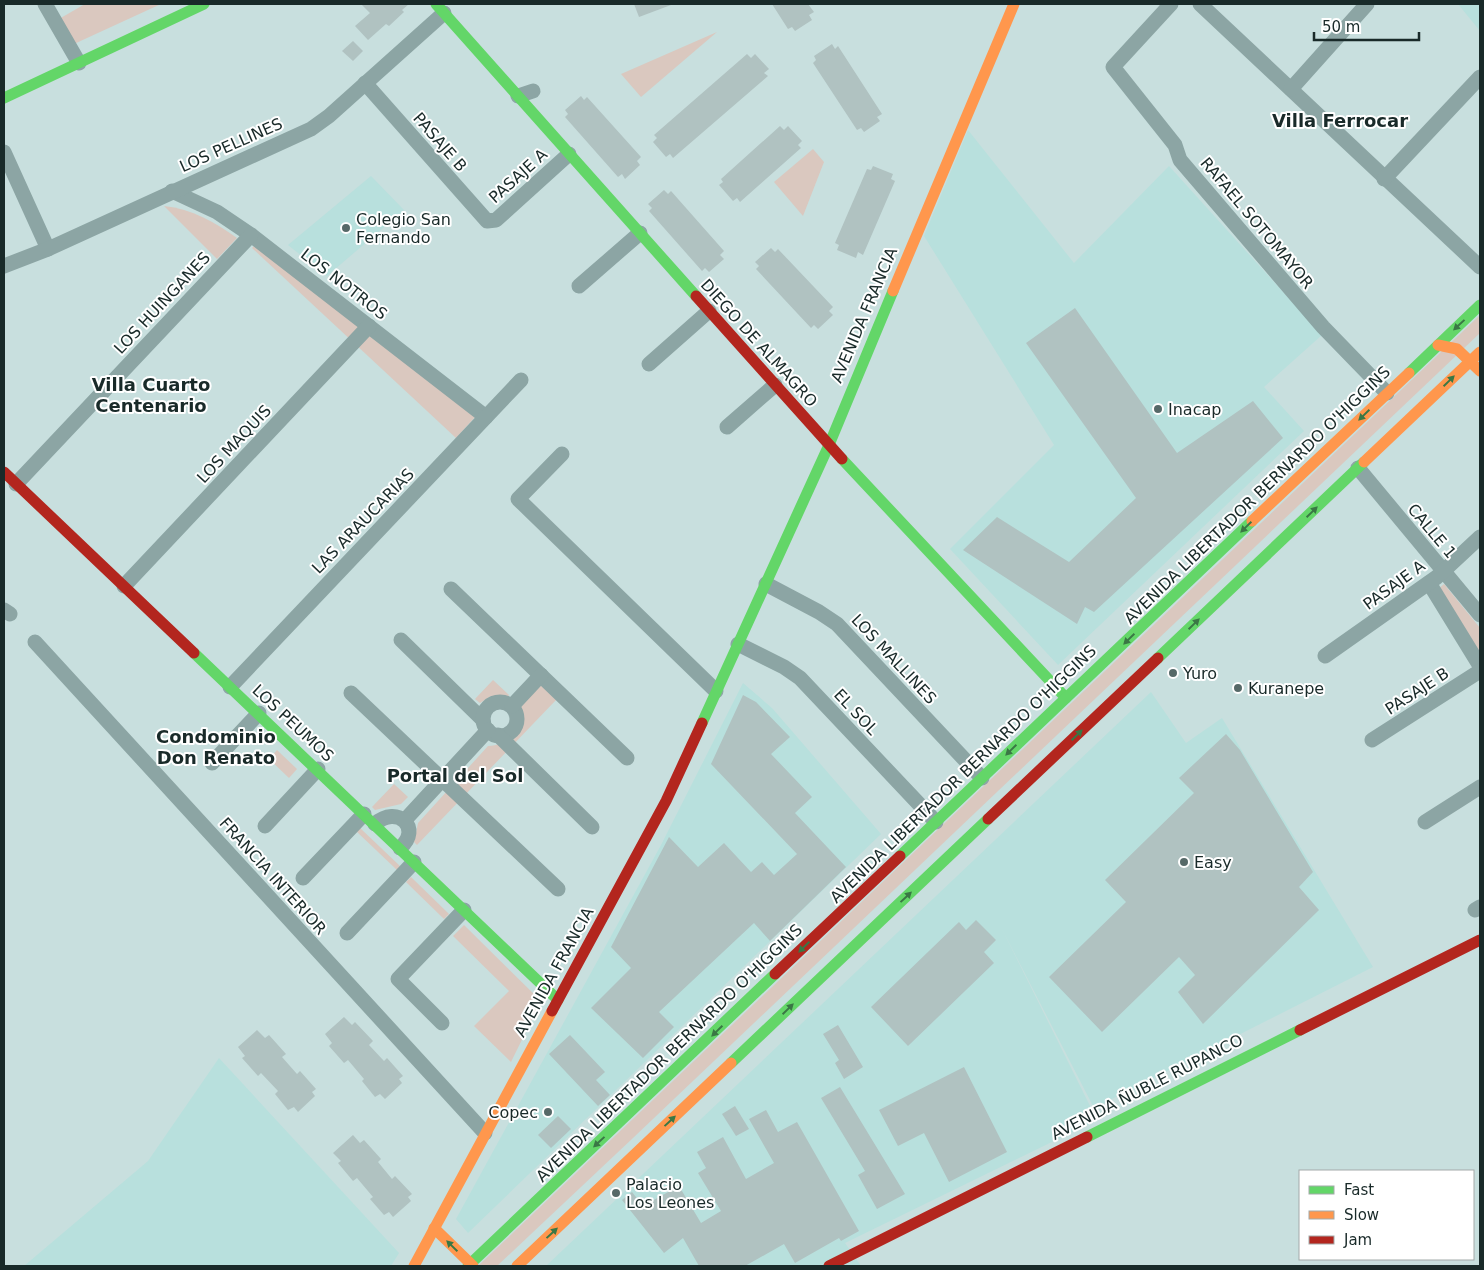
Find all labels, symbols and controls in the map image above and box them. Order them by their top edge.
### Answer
scale bar [1314,10,1419,42]
text: 50 m [1322,18,1360,36]
street label: PASAJE B [409,109,471,175]
district label: Villa Ferrocar [1272,110,1408,131]
street label: LOS PELLINES [177,114,285,176]
street label: PASAJE A [485,145,551,207]
street label: RAFAEL SOTOMAYOR [1197,154,1317,292]
place label: Colegio San Fernando [356,210,451,247]
marker: Colegio San Fernando [340,222,352,234]
street label: LOS NOTROS [297,244,391,324]
street label: AVENIDA FRANCIA [827,244,901,386]
street label: LOS HUINGANES [110,248,214,358]
street label: DIEGO DE ALMAGRO [697,275,821,411]
one-way arrow [1453,319,1465,331]
street label: AVENIDA LIBERTADOR BERNARDO O'HIGGINS [1120,362,1394,628]
district label: Villa Cuarto Centenario [92,374,210,416]
one-way arrow [1443,375,1455,387]
place label: Inacap [1168,400,1221,419]
street label: LOS MAQUIS [193,401,275,487]
marker: Inacap [1152,403,1164,415]
one-way arrow [1359,409,1371,421]
street label: LAS ARAUCARIAS [308,465,418,577]
street label: CALLE 1 [1404,500,1460,562]
one-way arrow [1306,506,1318,518]
one-way arrow [1241,520,1253,532]
street label: PASAJE A [1359,556,1429,614]
street label: LOS MALLINES [848,610,940,708]
one-way arrow [1188,618,1200,630]
one-way arrow [1123,633,1135,645]
street label: AVENIDA LIBERTADOR BERNARDO O'HIGGINS [826,641,1100,907]
street label: PASAJE B [1382,663,1452,719]
place label: Yuro [1182,664,1217,683]
marker: Yuro [1167,667,1179,679]
place label: Kuranepe [1248,679,1324,698]
street label: LOS PEUMOS [248,681,338,765]
marker: Kuranepe [1232,682,1244,694]
street label: EL SOL [830,685,882,739]
district label: Condominio Don Renato [156,726,276,768]
one-way arrow [1070,729,1082,741]
one-way arrow [1005,744,1017,756]
district label: Portal del Sol [387,765,523,786]
street label: FRANCIA INTERIOR [216,814,330,938]
place label: Easy [1194,853,1232,872]
marker: Easy [1178,856,1190,868]
one-way arrow [900,891,912,903]
street label: AVENIDA FRANCIA [511,904,598,1040]
street label: AVENIDA LIBERTADOR BERNARDO O'HIGGINS [532,920,806,1186]
one-way arrow [798,941,810,953]
one-way arrow [782,1003,794,1015]
one-way arrow [711,1024,723,1036]
street label: AVENIDA ÑUBLE RUPANCO [1048,1030,1246,1144]
place label: Copec [488,1103,538,1122]
marker: Copec [542,1106,554,1118]
one-way arrow [664,1115,676,1127]
one-way arrow [593,1136,605,1148]
legend [1299,1170,1474,1260]
place label: Palacio Los Leones [626,1175,714,1212]
text: Fast [1344,1181,1374,1199]
marker: Palacio Los Leones [610,1187,622,1199]
text: Slow [1344,1206,1379,1224]
one-way arrow [546,1227,558,1239]
text: Jam [1343,1231,1372,1249]
one-way arrow [447,1240,459,1252]

